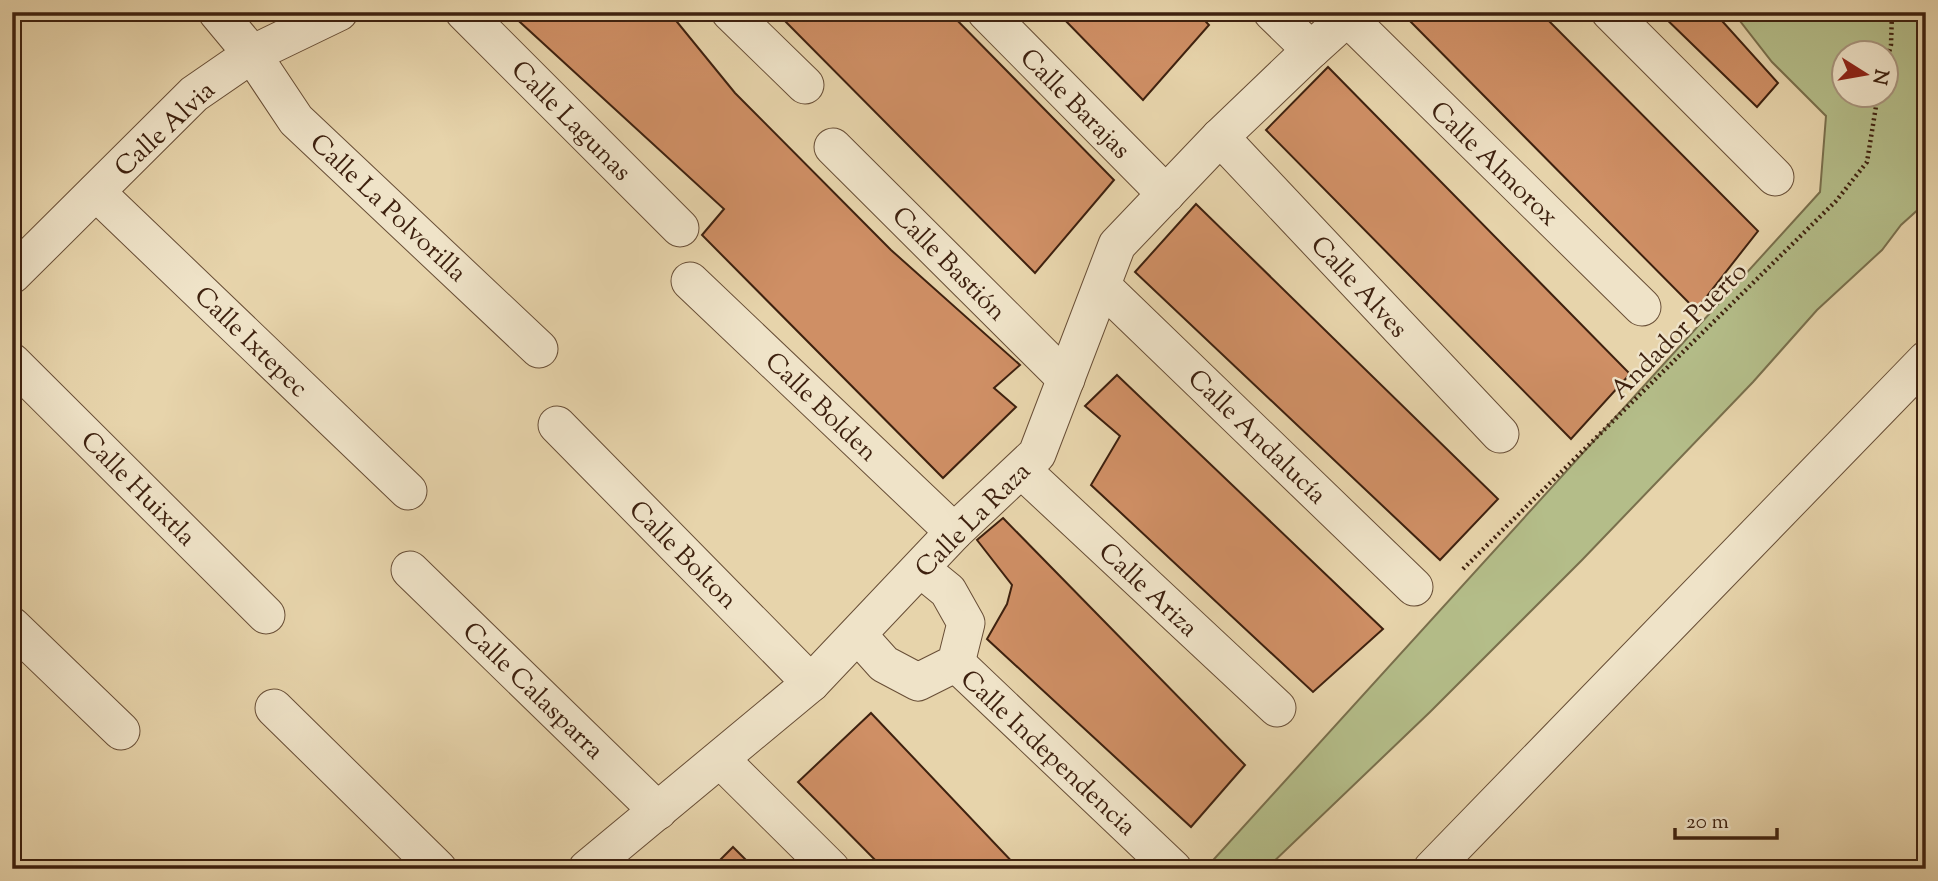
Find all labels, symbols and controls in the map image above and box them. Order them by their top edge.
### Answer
north arrow [1829,38,1899,108]
street label: Calle Barajas [1010,41,1138,169]
street label: Calle Lagunas [502,53,639,190]
text: N [1865,67,1894,87]
street label: Calle Alvia [107,73,224,186]
street label: Calle Almorox [1421,94,1566,236]
street label: Calle La Polvorilla [300,126,474,292]
street label: Calle Bastión [883,199,1014,330]
street label: Calle Alves [1301,228,1415,347]
street label: Andador Puerto [1603,255,1757,409]
street label: Calle Ixtepec [185,279,316,407]
street label: Calle Bolden [756,345,885,471]
street label: Calle Andalucía [1179,362,1334,514]
street label: Calle Huixtla [71,424,203,556]
street label: Calle La Raza [908,455,1040,587]
street label: Calle Bolton [619,493,745,619]
street label: Calle Ariza [1089,535,1205,647]
street label: Calle Calasparra [453,615,611,769]
street label: Calle Independencia [951,662,1144,845]
scale bar [1675,797,1777,841]
text: 20 m [1686,808,1729,838]

